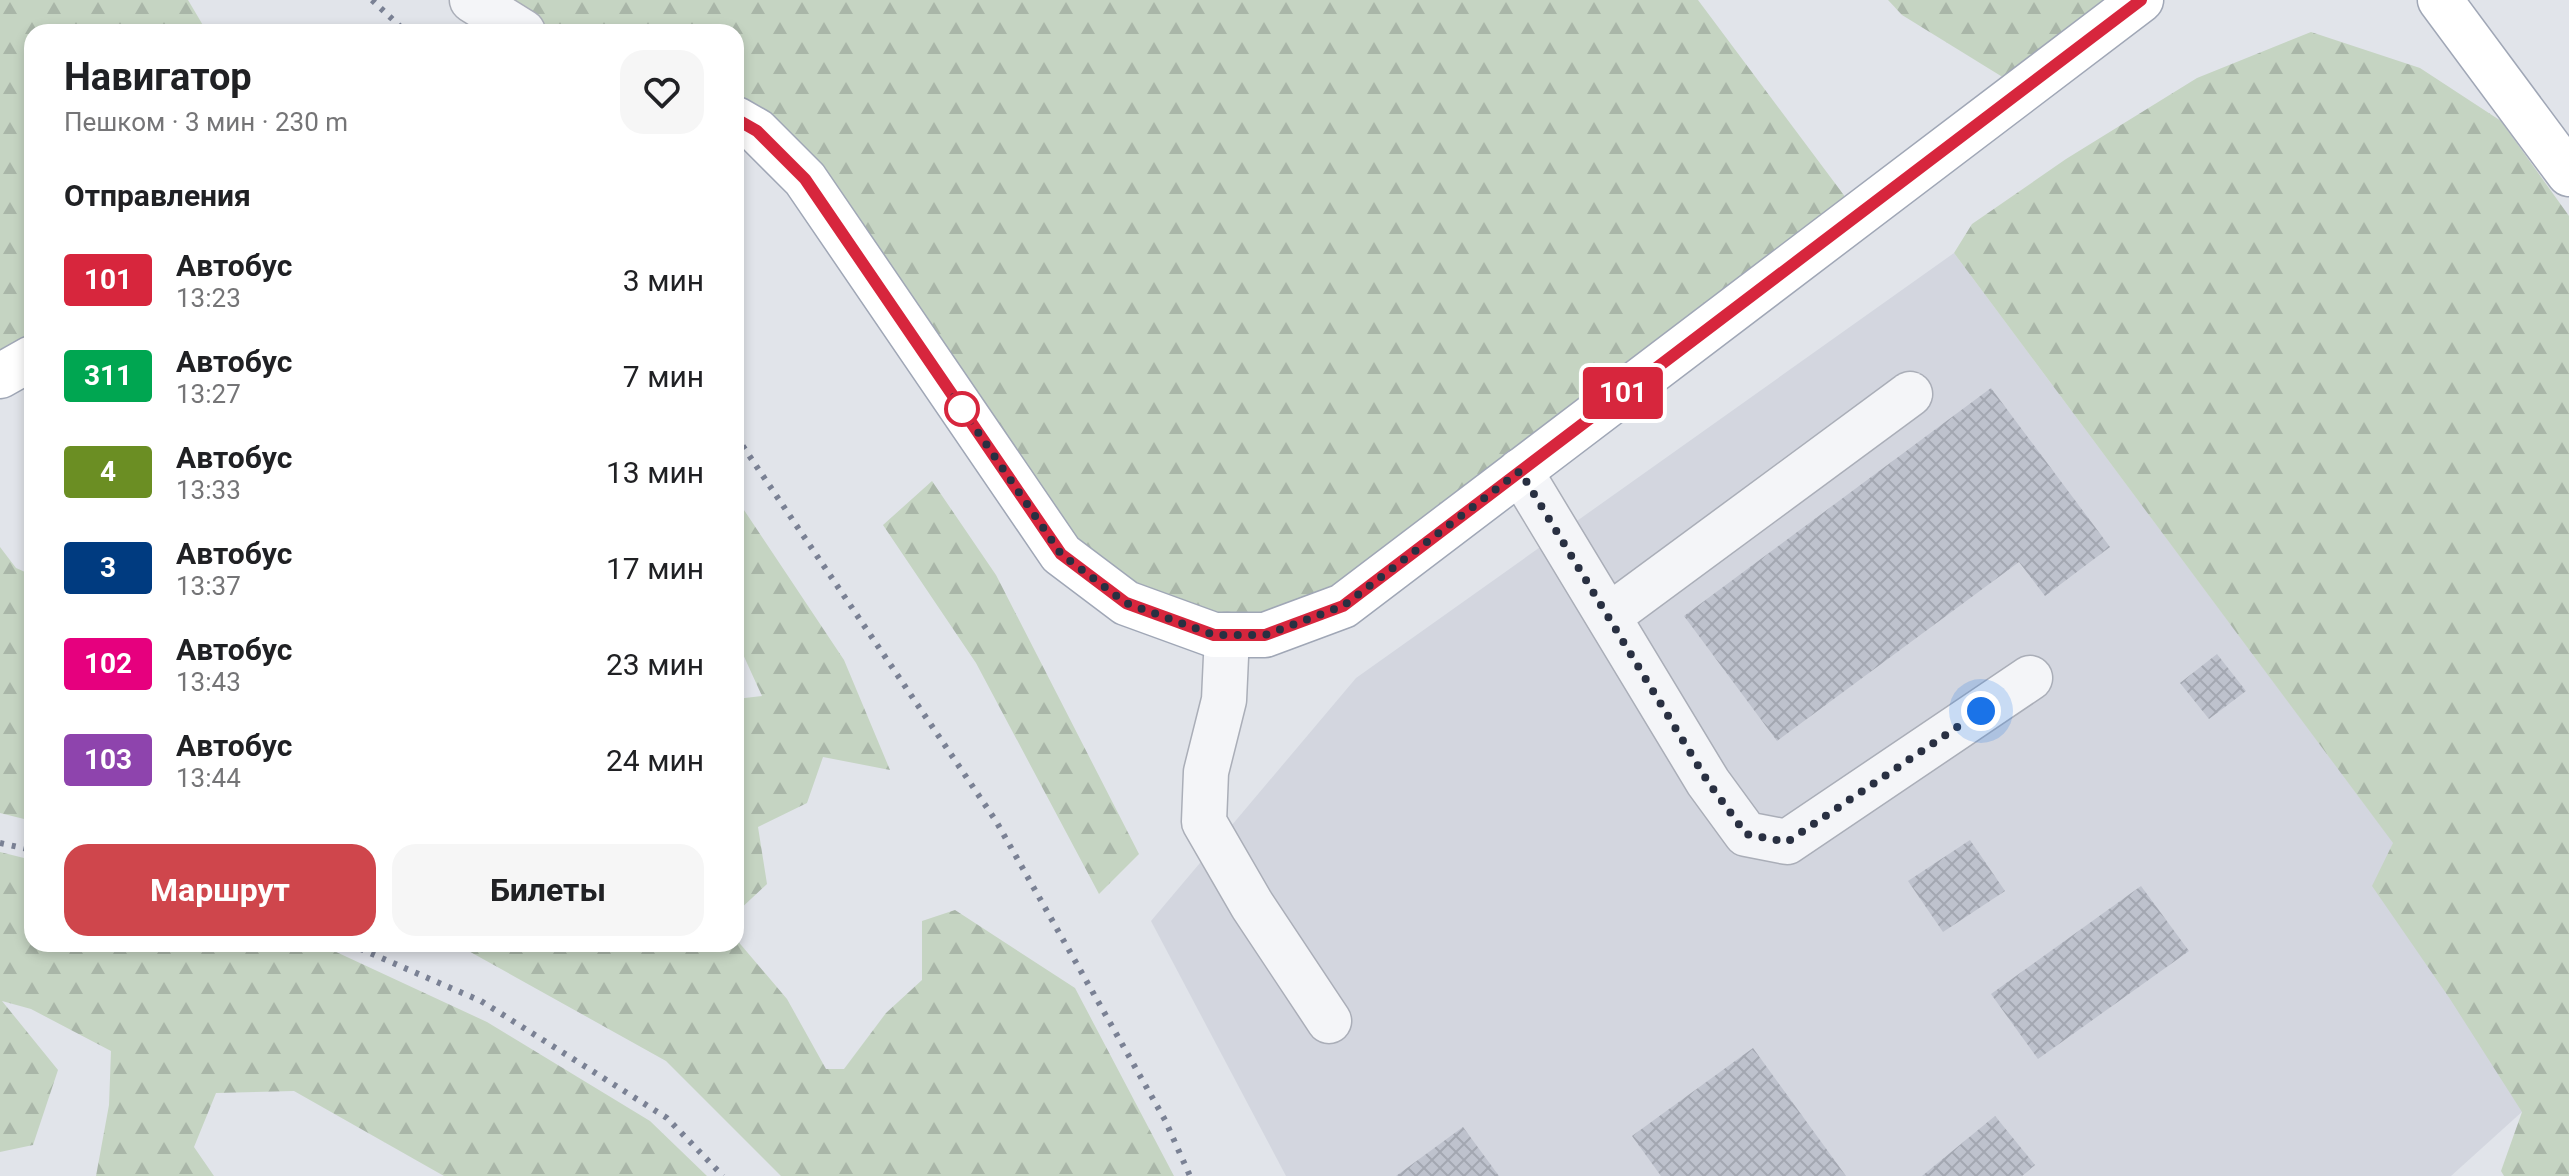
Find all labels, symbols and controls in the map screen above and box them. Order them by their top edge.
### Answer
button: heart [620,50,704,134]
text: Навигатор [64,55,252,99]
text: Пешком · 3 мин · 230 m [64,107,348,137]
text: Отправления [64,178,251,213]
text: Автобус [176,248,292,283]
text: 101 [84,263,132,296]
text: 3 мин [623,263,704,298]
text: 13:23 [176,283,241,313]
text: Автобус [176,344,292,379]
text: 311 [84,359,132,392]
text: 7 мин [623,359,704,394]
line badge: 101 [1577,367,1669,419]
text: 101 [1599,376,1647,409]
text: 13:27 [176,379,241,409]
unlabelled marker [945,392,979,426]
text: Автобус [176,440,292,475]
text: 4 [100,455,116,488]
text: 13 мин [606,455,704,490]
text: 13:33 [176,475,241,505]
text: Автобус [176,536,292,571]
text: 3 [100,551,116,584]
text: 17 мин [606,551,704,586]
text: 13:37 [176,571,241,601]
text: Автобус [176,632,292,667]
text: 102 [84,647,132,680]
text: 23 мин [606,647,704,682]
text: 13:43 [176,667,241,697]
your location [1961,691,2001,731]
text: Автобус [176,728,292,763]
text: 103 [84,743,132,776]
text: 24 мин [606,743,704,778]
text: 13:44 [176,763,241,793]
button: Маршрут [64,844,376,936]
button: Билеты [392,844,704,936]

